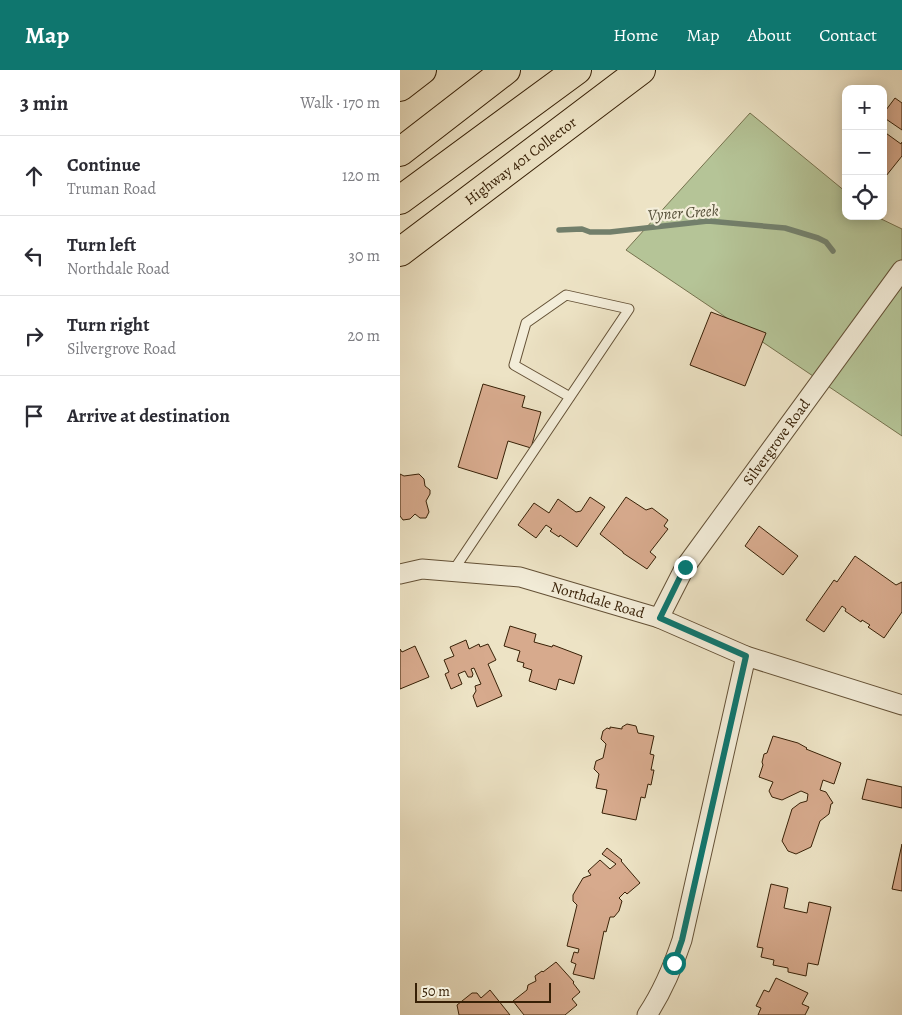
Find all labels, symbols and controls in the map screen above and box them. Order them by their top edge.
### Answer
text: Map [25,19,69,51]
text: Home [613,23,658,47]
text: Map [686,23,719,47]
text: About [747,23,791,47]
text: Contact [819,23,877,47]
map controls [842,85,887,220]
button: + [842,85,887,130]
text: 3 min [20,89,68,117]
text: Walk · 170 m [300,92,380,114]
street label: Highway 401 Collector [460,112,581,210]
button: − [842,130,887,175]
text: Continue [67,152,141,178]
icon: ahead [20,162,48,190]
text: 120 m [342,165,380,187]
button: locate [842,175,887,220]
text: Truman Road [67,178,156,200]
water label: Vyner Creek [647,200,719,226]
text: Turn left [67,232,136,258]
icon: left [20,242,48,270]
text: 30 m [348,245,380,267]
text: Northdale Road [67,258,170,280]
text: Turn right [67,312,149,338]
icon: right [20,322,48,350]
text: 20 m [347,325,380,347]
text: Silvergrove Road [67,338,176,360]
street label: Silvergrove Road [738,394,815,489]
icon: arrive [20,402,48,430]
text: Arrive at destination [67,403,230,429]
route end [674,556,697,579]
street label: Northdale Road [549,577,648,623]
route start [663,952,686,975]
scale bar [415,980,551,1003]
text: 50 m [422,982,450,1001]

